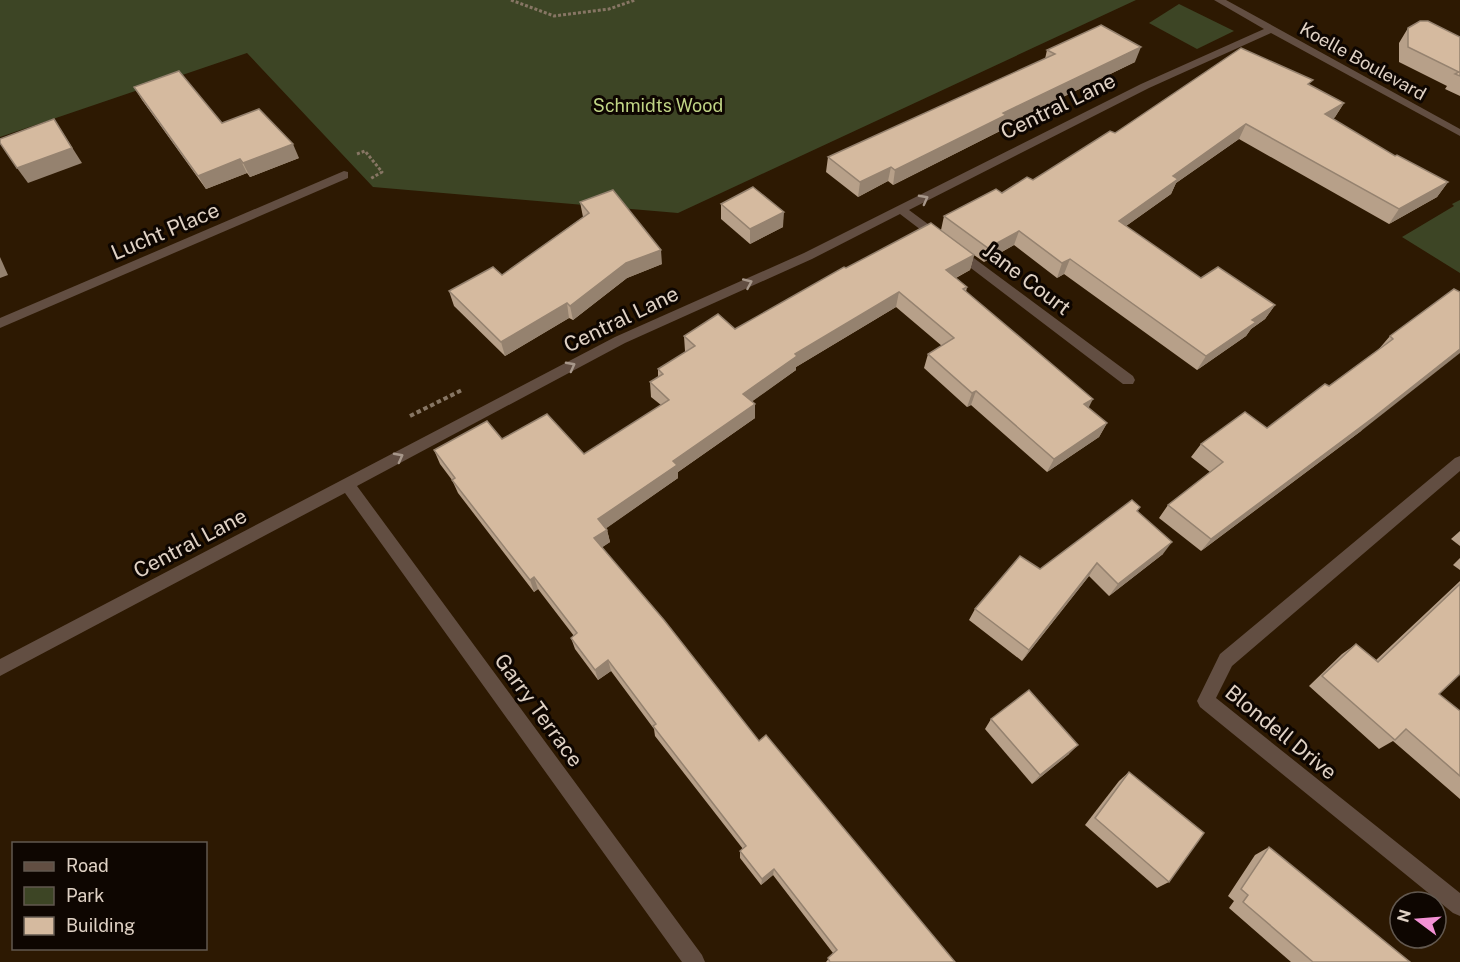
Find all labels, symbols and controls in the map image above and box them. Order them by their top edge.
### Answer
street label: Koelle Boulevard [1296,18,1430,104]
street label: Central Lane [997,67,1119,145]
park label: Schmidts Wood [593,95,723,116]
one-way arrow [917,195,928,206]
street label: Lucht Place [107,197,223,265]
street label: Jane Court [978,238,1076,320]
one-way arrow [741,278,752,290]
street label: Central Lane [560,280,682,358]
one-way arrow [565,362,576,373]
one-way arrow [393,453,403,464]
street label: Central Lane [129,503,251,583]
street label: Garry Terrace [490,649,588,771]
street label: Blondell Drive [1220,679,1342,785]
legend [12,842,207,950]
text: Road [66,855,109,876]
text: Park [66,885,104,906]
north arrow [1388,890,1448,950]
text: N [1393,907,1415,925]
text: Building [66,915,135,936]

